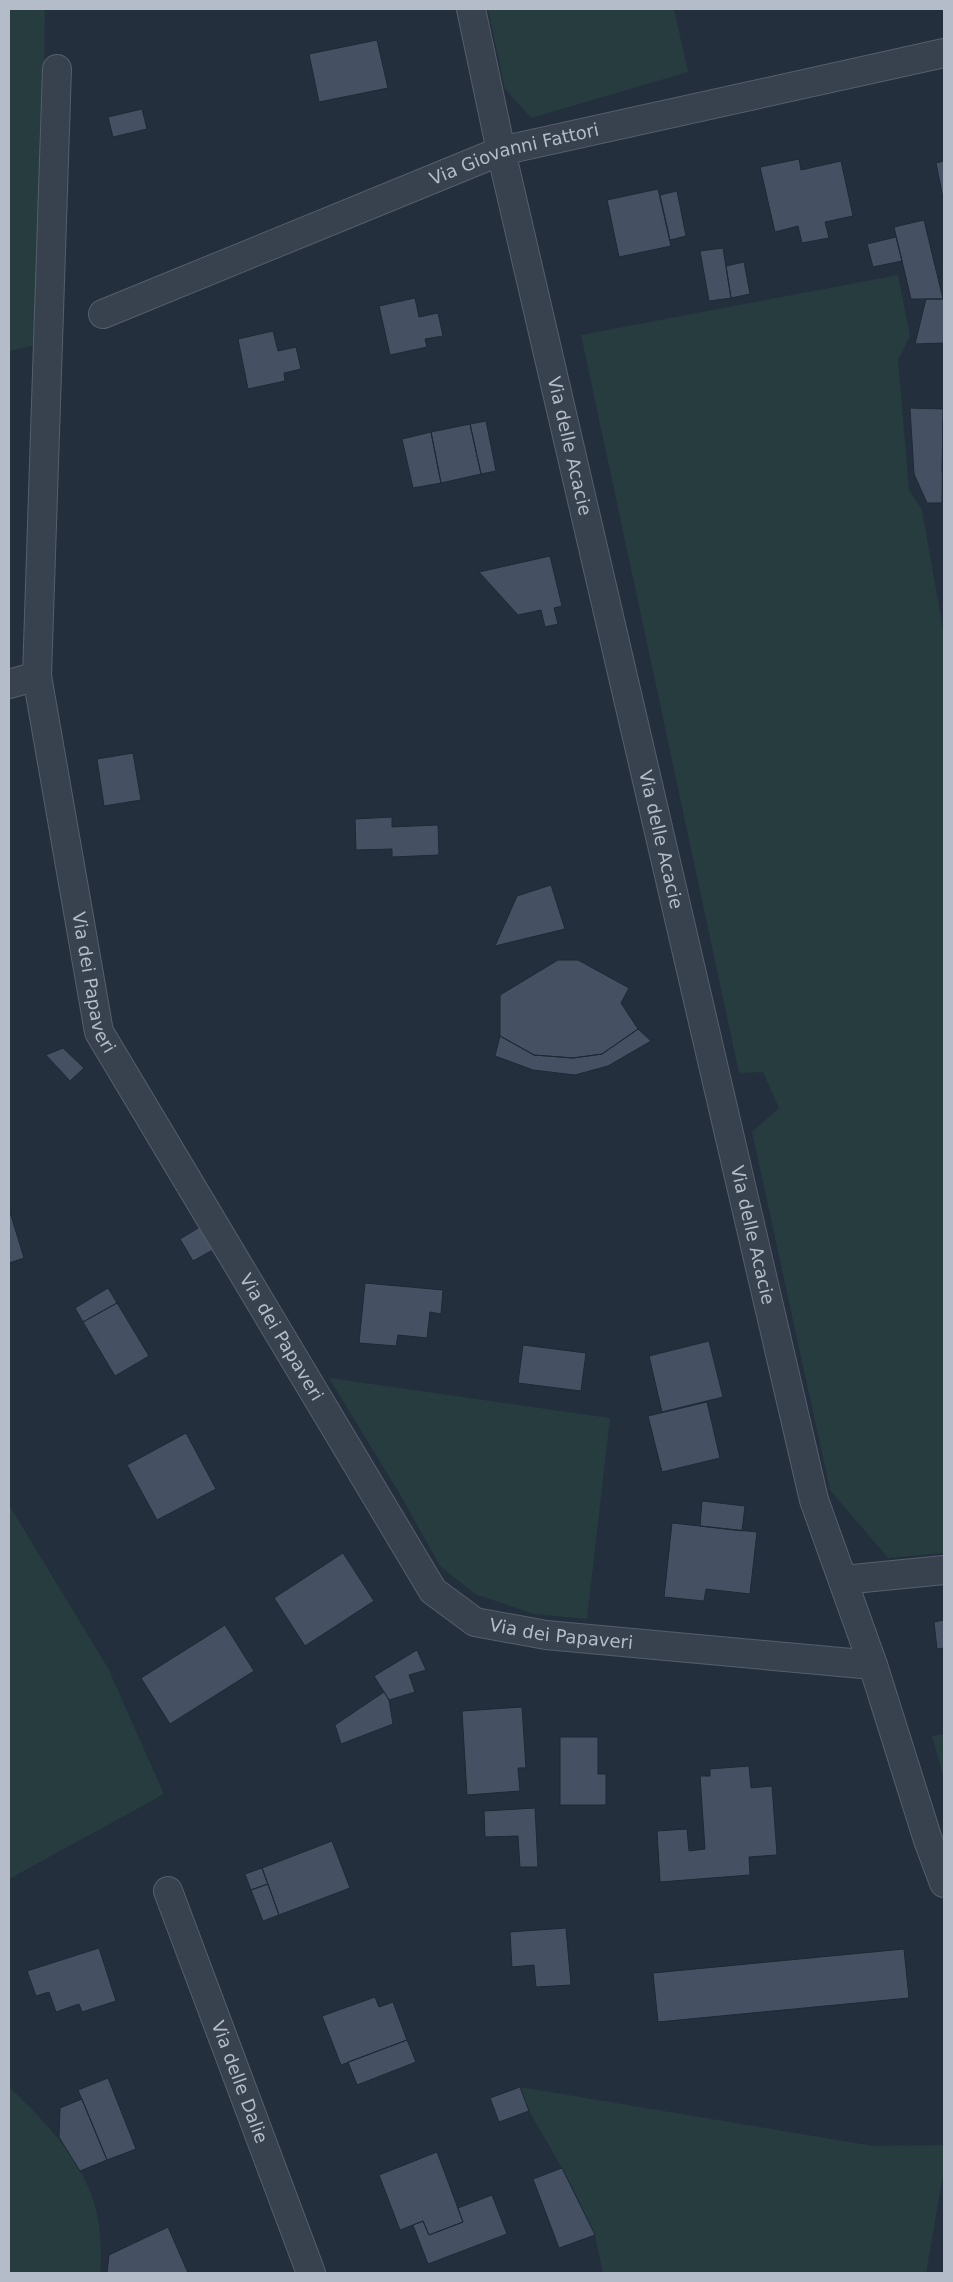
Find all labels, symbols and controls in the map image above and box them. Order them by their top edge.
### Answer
street label: Via Giovanni Fattori [426,119,601,189]
street label: Via delle Acacie [544,374,596,517]
street label: Via delle Acacie [635,768,688,911]
street label: Via dei Papaveri [68,910,120,1057]
street label: Via delle Acacie [727,1163,779,1306]
street label: Via dei Papaveri [236,1269,328,1404]
street label: Via dei Papaveri [488,1614,634,1653]
street label: Via delle Dalie [208,2018,272,2146]

